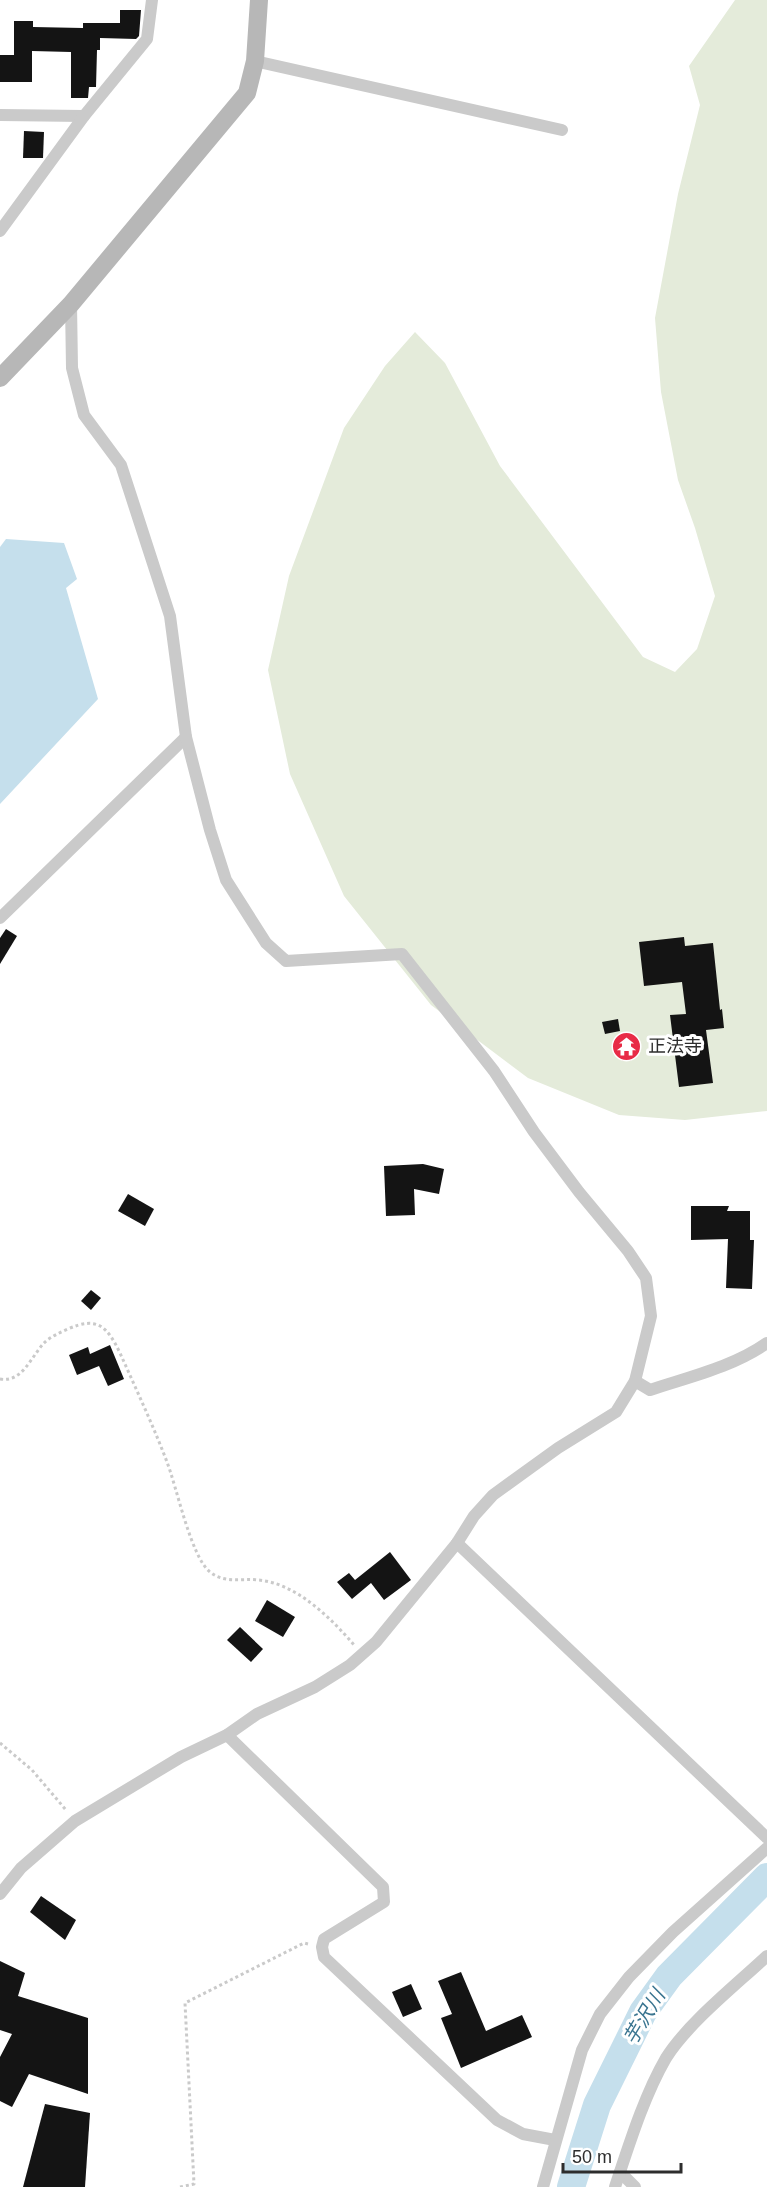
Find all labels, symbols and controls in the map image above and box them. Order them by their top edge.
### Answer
temple icon: 正法寺 [611,1030,643,1062]
place label: 正法寺 [648,1036,702,1056]
water label: 芋沢川 [619,1984,670,2048]
scale bar [563,2136,682,2174]
text: 50 m [572,2147,612,2167]

